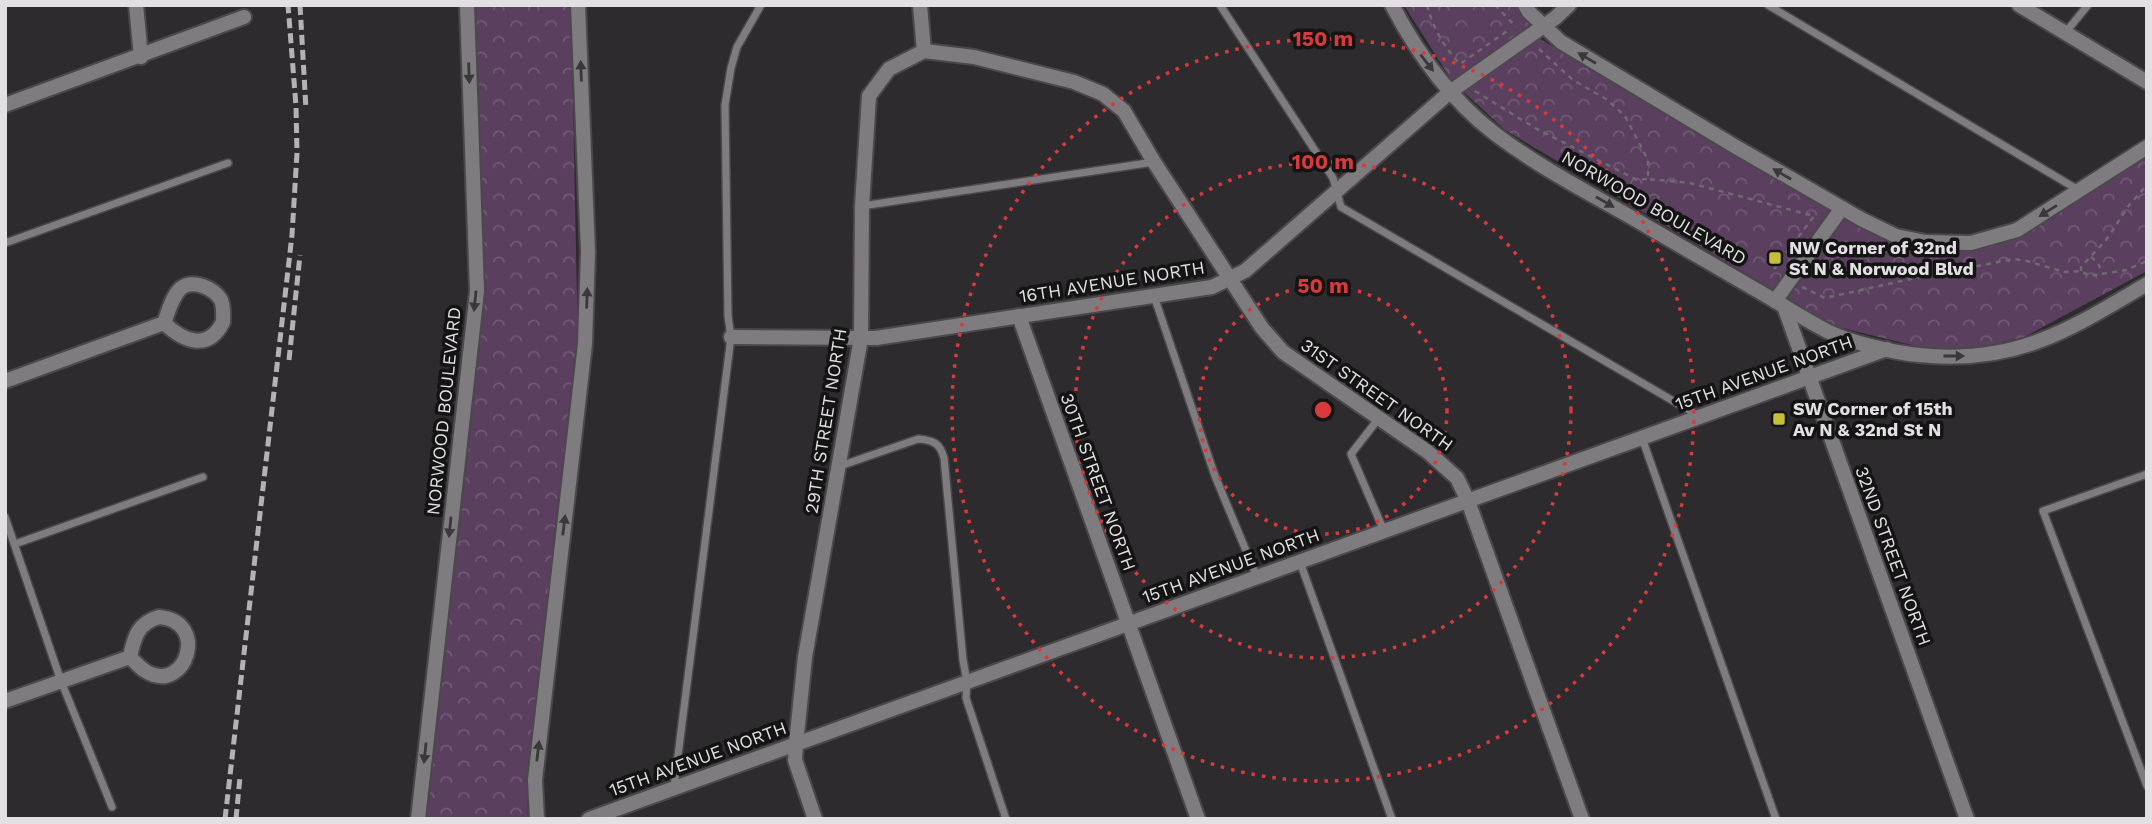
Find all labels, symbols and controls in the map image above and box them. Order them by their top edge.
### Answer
text: 150 m [1293,26,1353,51]
one-way arrow [1577,51,1596,64]
one-way arrow [1420,54,1435,72]
one-way arrow [575,60,586,82]
one-way arrow [463,63,475,85]
street label: NORWOOD BOULEVARD [1558,146,1750,269]
text: 100 m [1292,149,1354,174]
one-way arrow [1773,168,1792,180]
one-way arrow [1596,195,1615,208]
one-way arrow [2038,204,2058,217]
place label: NW Corner of 32nd St N & Norwood Blvd [1789,237,1974,279]
marker: NW Corner of 32nd St N & Norwood Blvd [1767,250,1783,266]
street label: 16TH AVENUE NORTH [1018,256,1206,307]
text: 50 m [1297,273,1349,298]
one-way arrow [581,287,592,309]
one-way arrow [469,290,480,312]
street label: NORWOOD BOULEVARD [422,306,465,516]
street label: 29TH STREET NORTH [800,327,851,515]
street label: 15TH AVENUE NORTH [1672,331,1855,414]
street label: 31ST STREET NORTH [1297,334,1457,455]
one-way arrow [1944,350,1966,362]
street label: 30TH STREET NORTH [1057,390,1140,574]
centre of rings [1311,398,1335,422]
place label: SW Corner of 15th Av N & 32nd St N [1793,398,1953,440]
marker: SW Corner of 15th Av N & 32nd St N [1771,411,1787,427]
street label: 32ND STREET NORTH [1851,463,1936,648]
one-way arrow [559,514,570,536]
one-way arrow [445,516,456,538]
street label: 15TH AVENUE NORTH [1139,524,1322,607]
street label: 15TH AVENUE NORTH [606,717,789,800]
one-way arrow [533,740,544,762]
one-way arrow [419,742,430,764]

